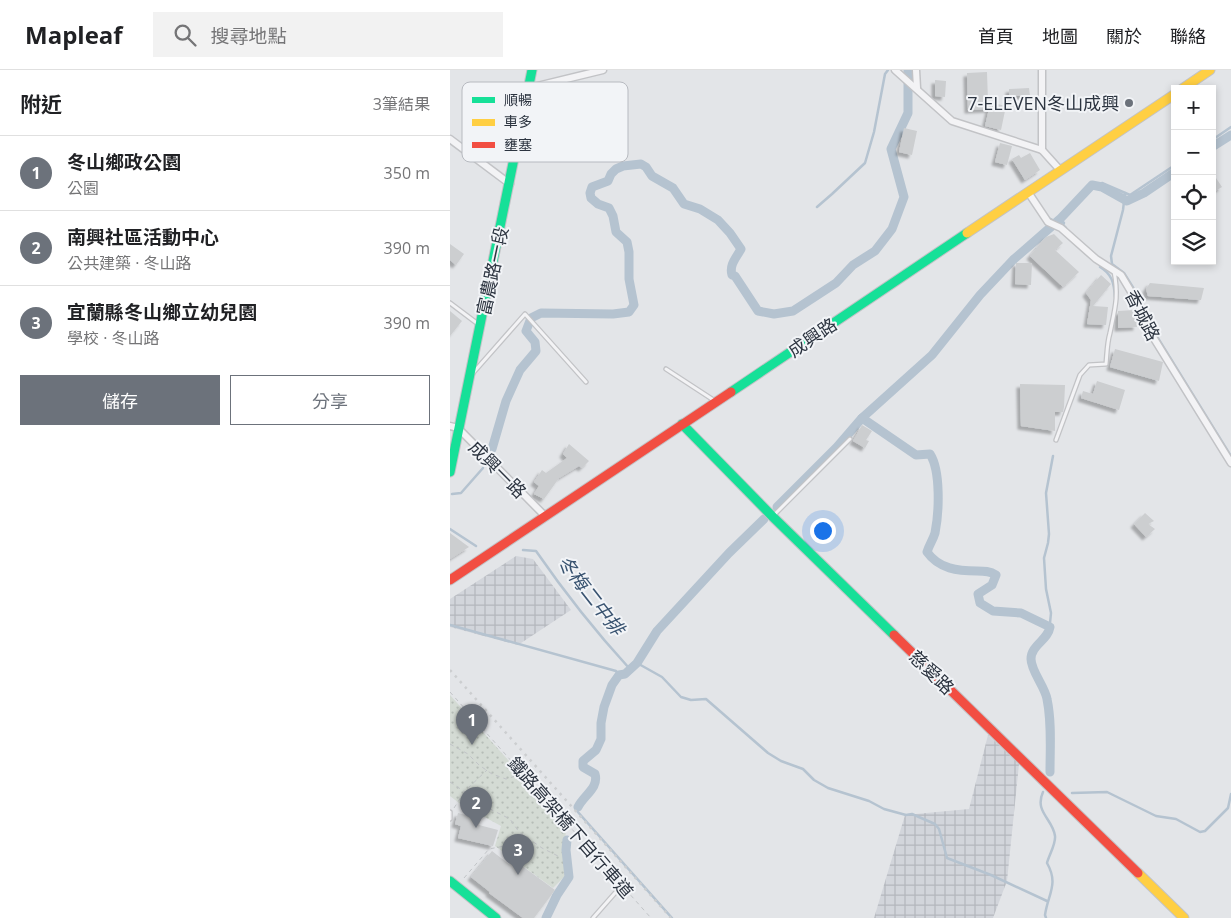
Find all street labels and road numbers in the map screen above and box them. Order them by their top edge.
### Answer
street label: 富農路一段 [471,224,513,318]
street label: 香城路 [1120,285,1166,345]
street label: 成興路 [783,312,841,362]
street label: 成興一路 [464,435,532,503]
street label: 慈愛路 [904,645,960,699]
street label: 鐵路高架橋下自行車道 [503,751,639,903]

